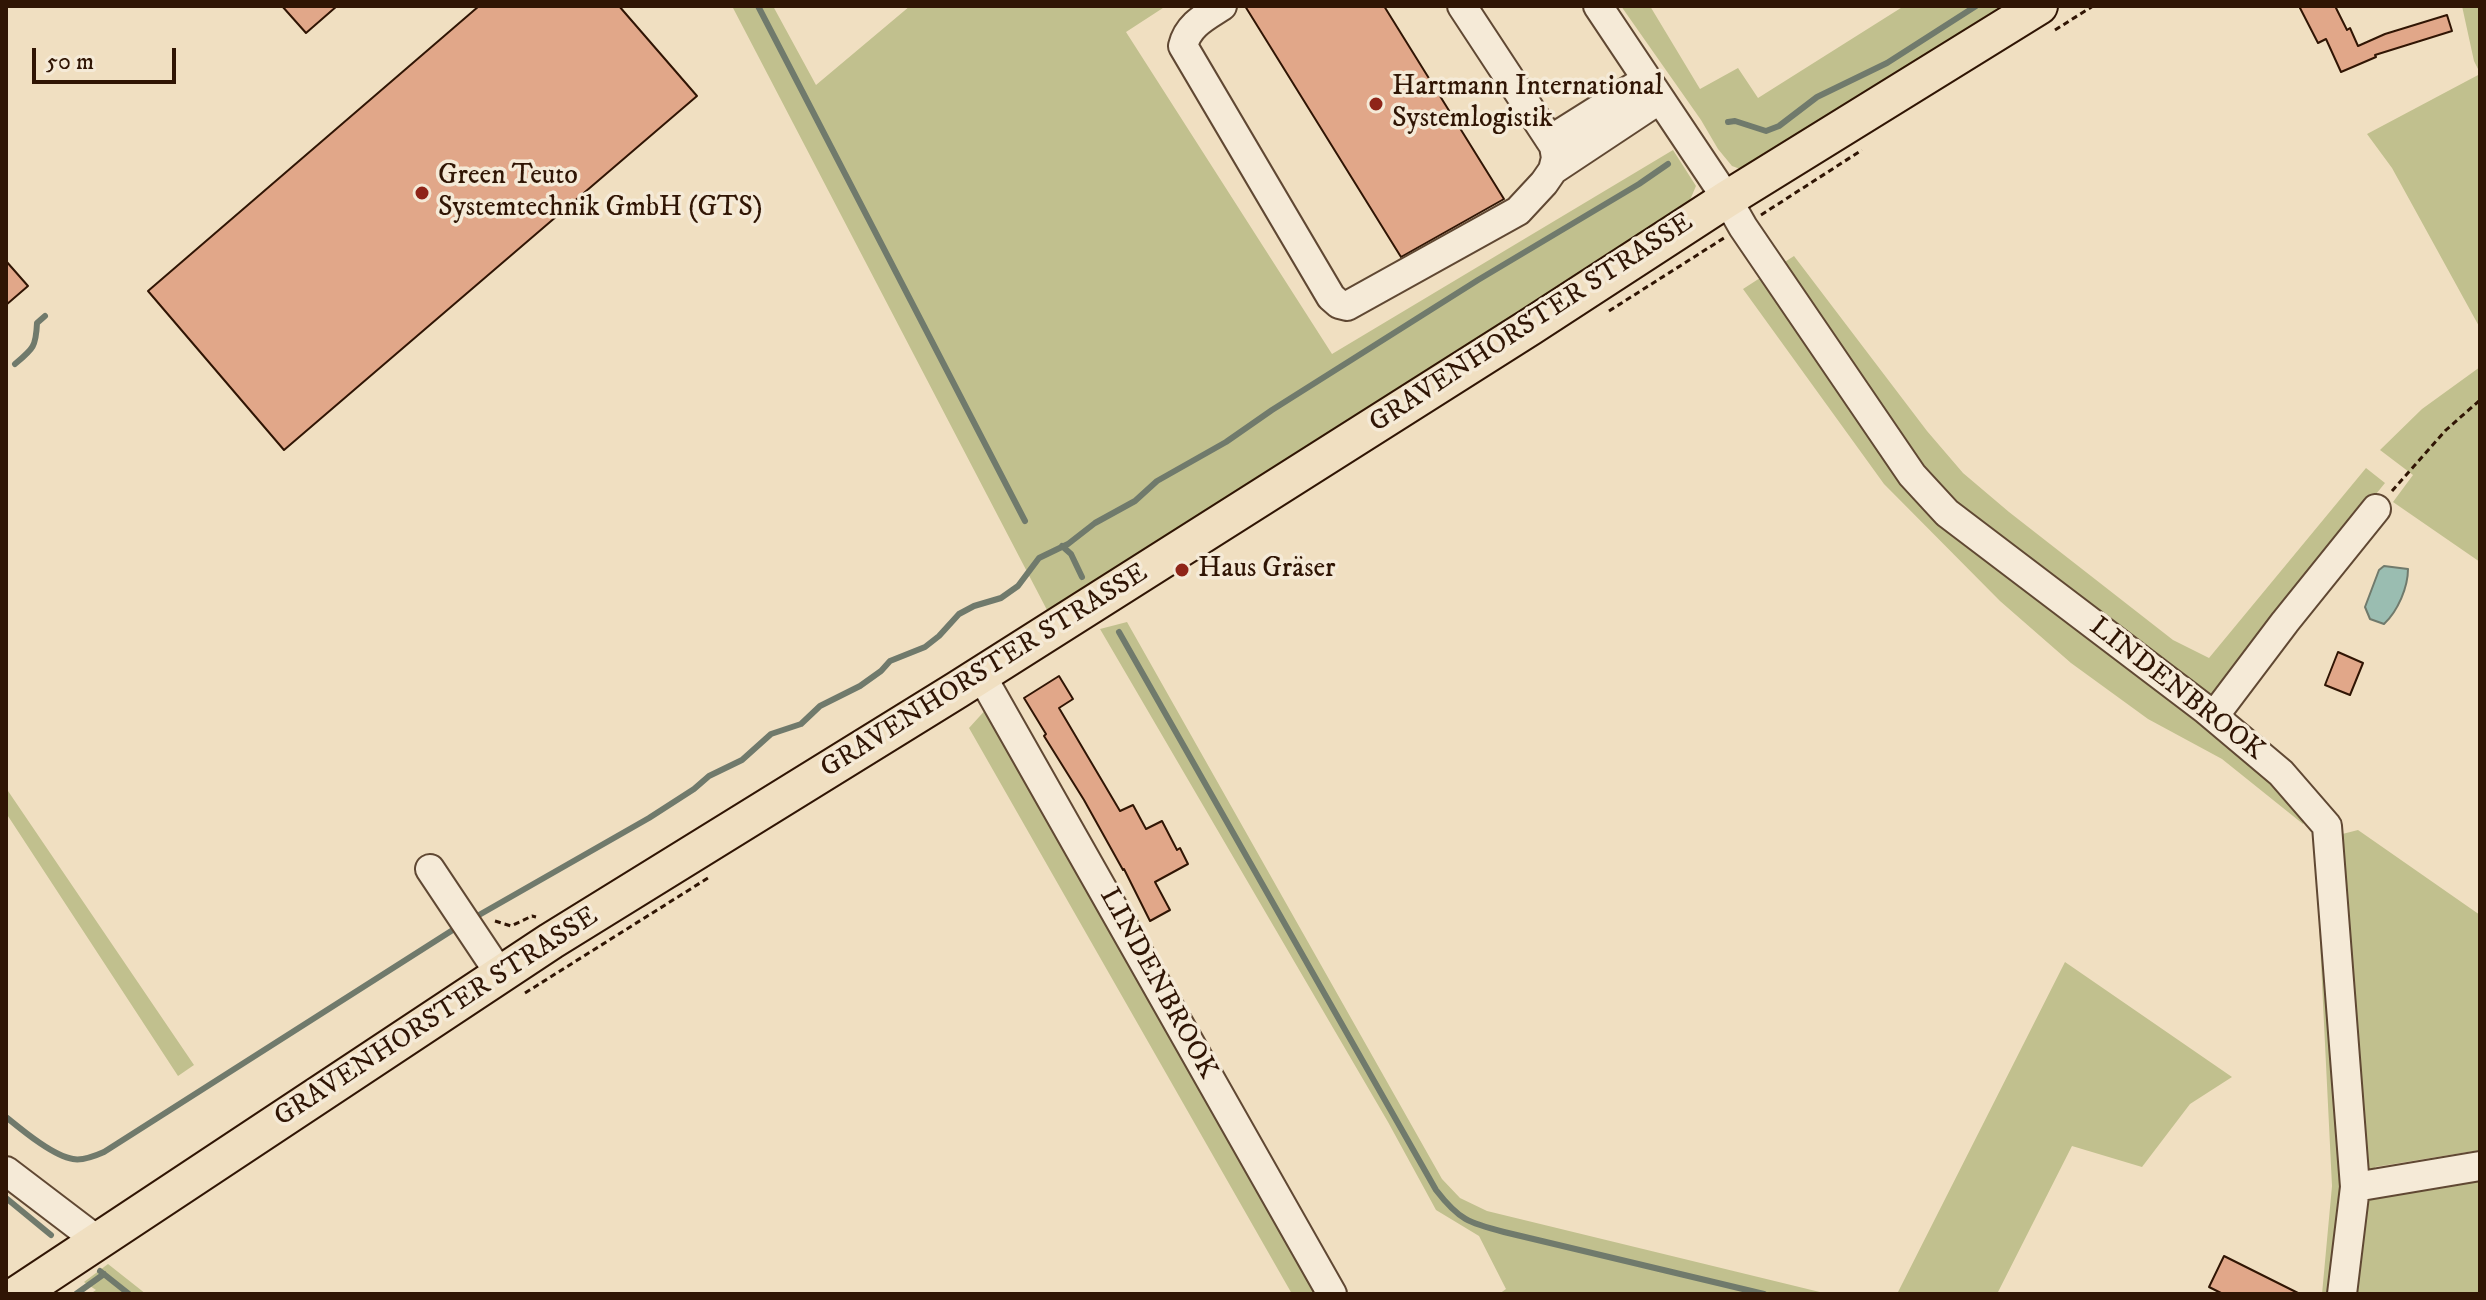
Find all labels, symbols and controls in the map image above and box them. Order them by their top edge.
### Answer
scale bar [36,32,180,82]
text: 50 m [46,47,94,77]
place label: Hartmann International Systemlogistik [1392,71,1663,137]
marker: Hartmann International Systemlogistik [1367,95,1385,113]
place label: Green Teuto Systemtechnik GmbH (GTS) [438,160,762,226]
marker: Green Teuto Systemtechnik GmbH (GTS) [413,184,431,202]
street label: GRAVENHORSTER STRASSE [1364,207,1700,441]
place label: Haus Gräser [1198,553,1336,587]
street label: GRAVENHORSTER STRASSE [815,557,1155,787]
marker: Haus Gräser [1173,561,1191,579]
street label: LINDENBROOK [2082,611,2270,769]
street label: LINDENBROOK [1091,883,1223,1085]
street label: GRAVENHORSTER STRASSE [269,901,605,1135]

